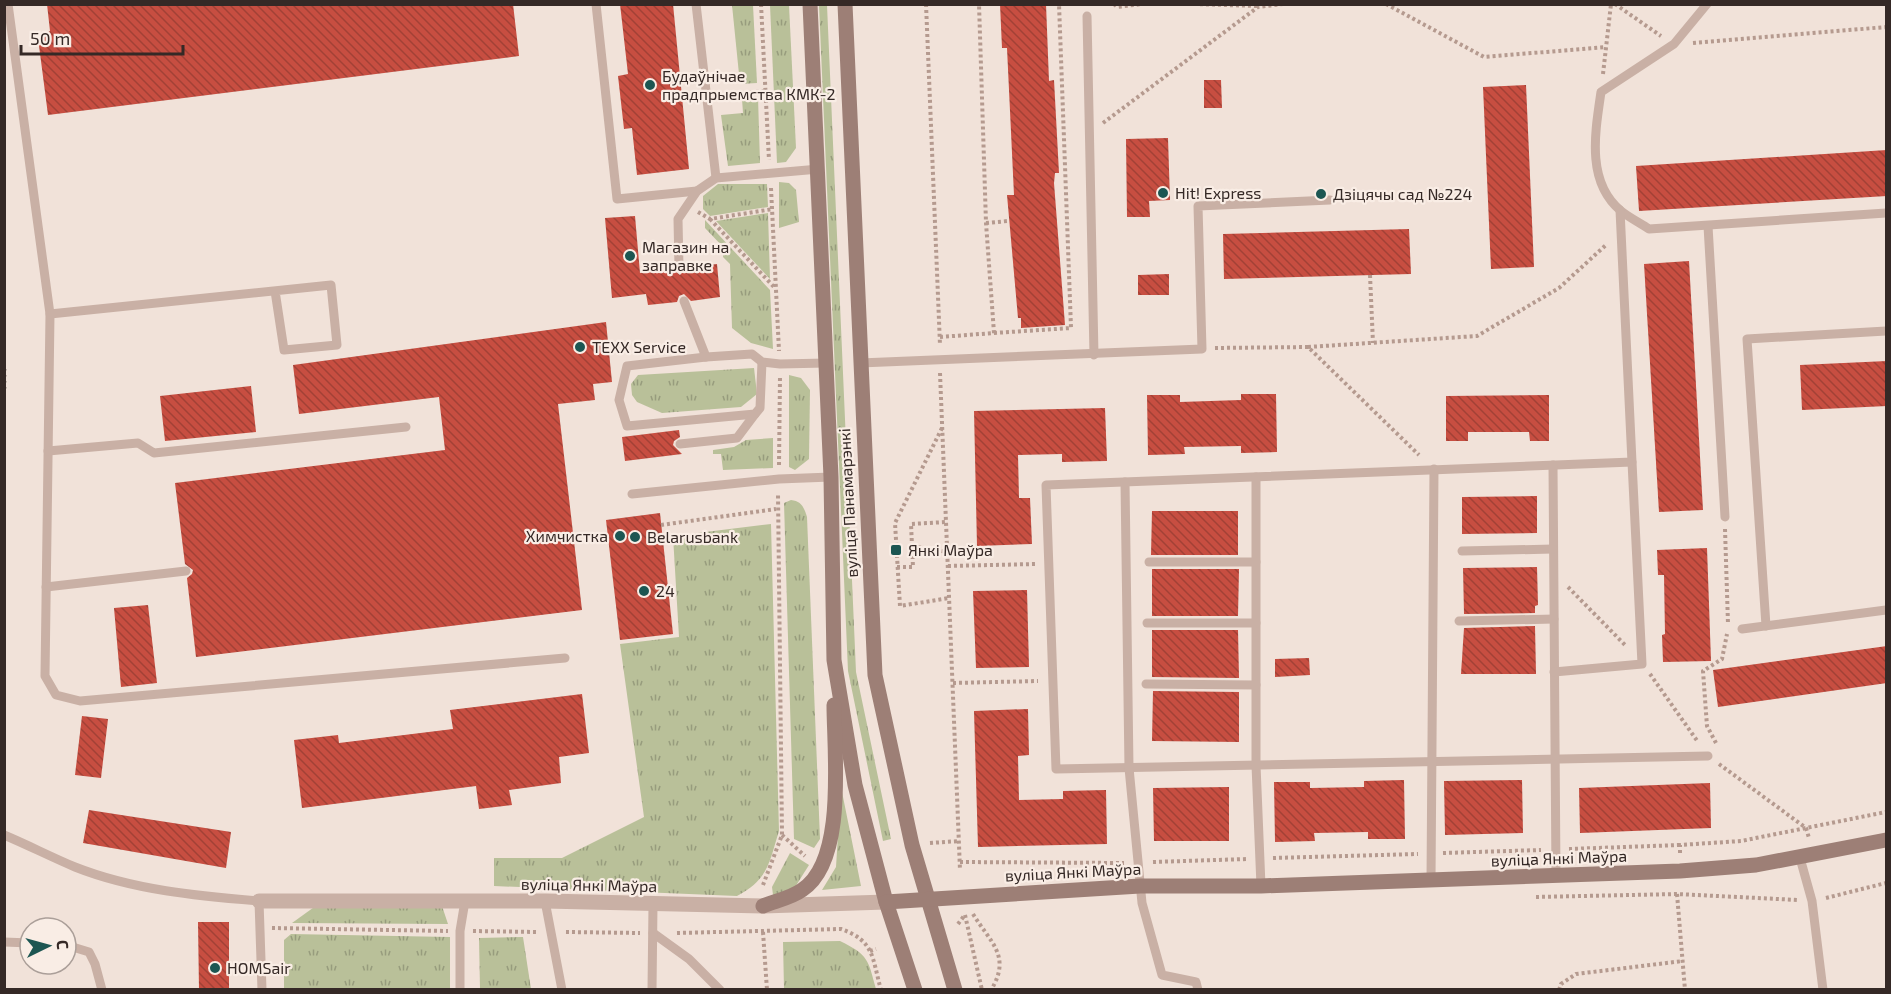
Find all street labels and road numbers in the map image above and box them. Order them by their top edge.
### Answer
street label: вуліца Панамарэнкі [834,428,862,578]
street label: вуліца Янкі Маўра [1490,846,1628,870]
street label: вуліца Янкі Маўра [1004,858,1142,886]
street label: вуліца Янкі Маўра [521,874,657,896]

